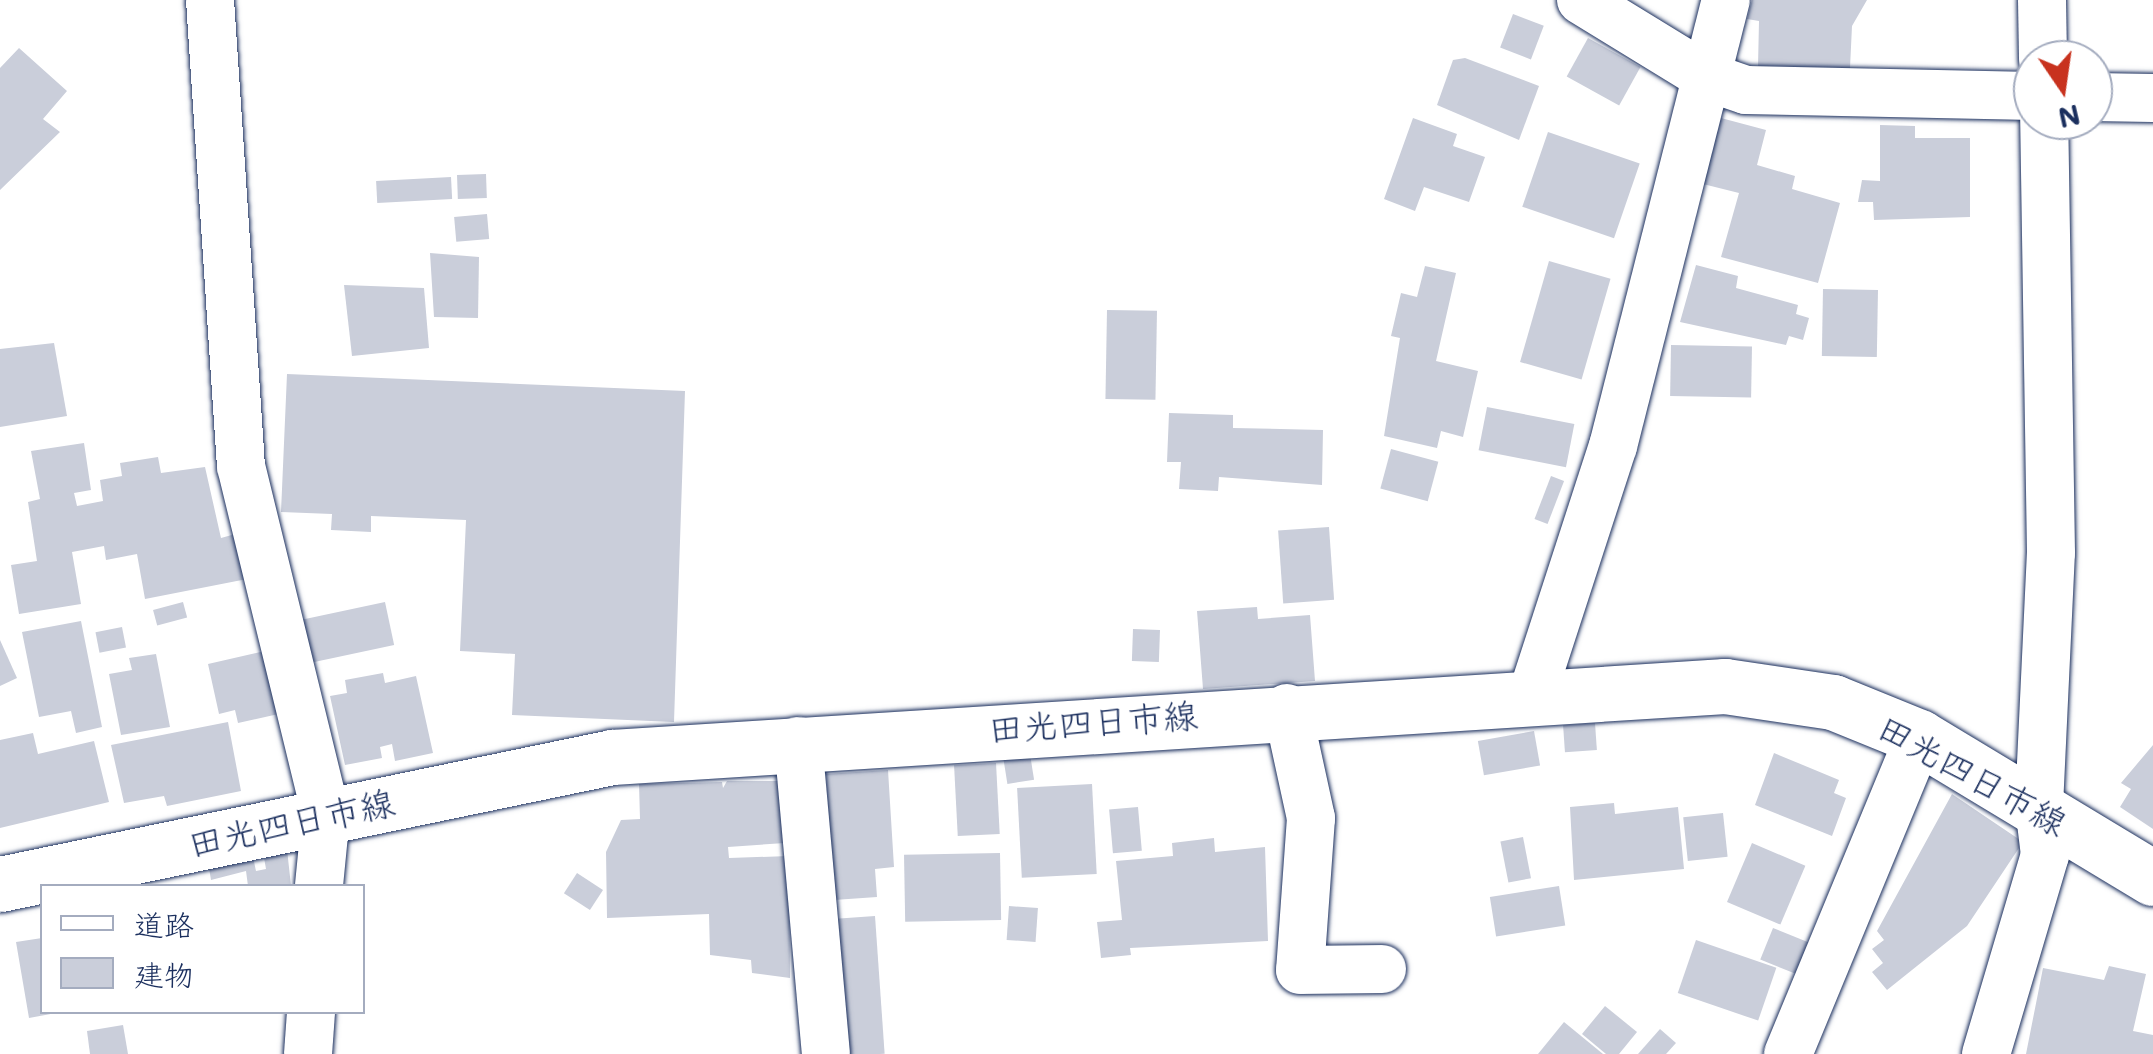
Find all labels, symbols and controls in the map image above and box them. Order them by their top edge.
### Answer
north arrow [2013,40,2113,140]
text: N [2055,97,2084,137]
street label: 田光四日市線 [987,693,1199,749]
street label: 田光四日市線 [1871,705,2075,843]
street label: 田光四日市線 [184,780,398,864]
legend [40,884,365,1014]
text: 道路 [134,904,194,944]
text: 建物 [134,954,194,994]

